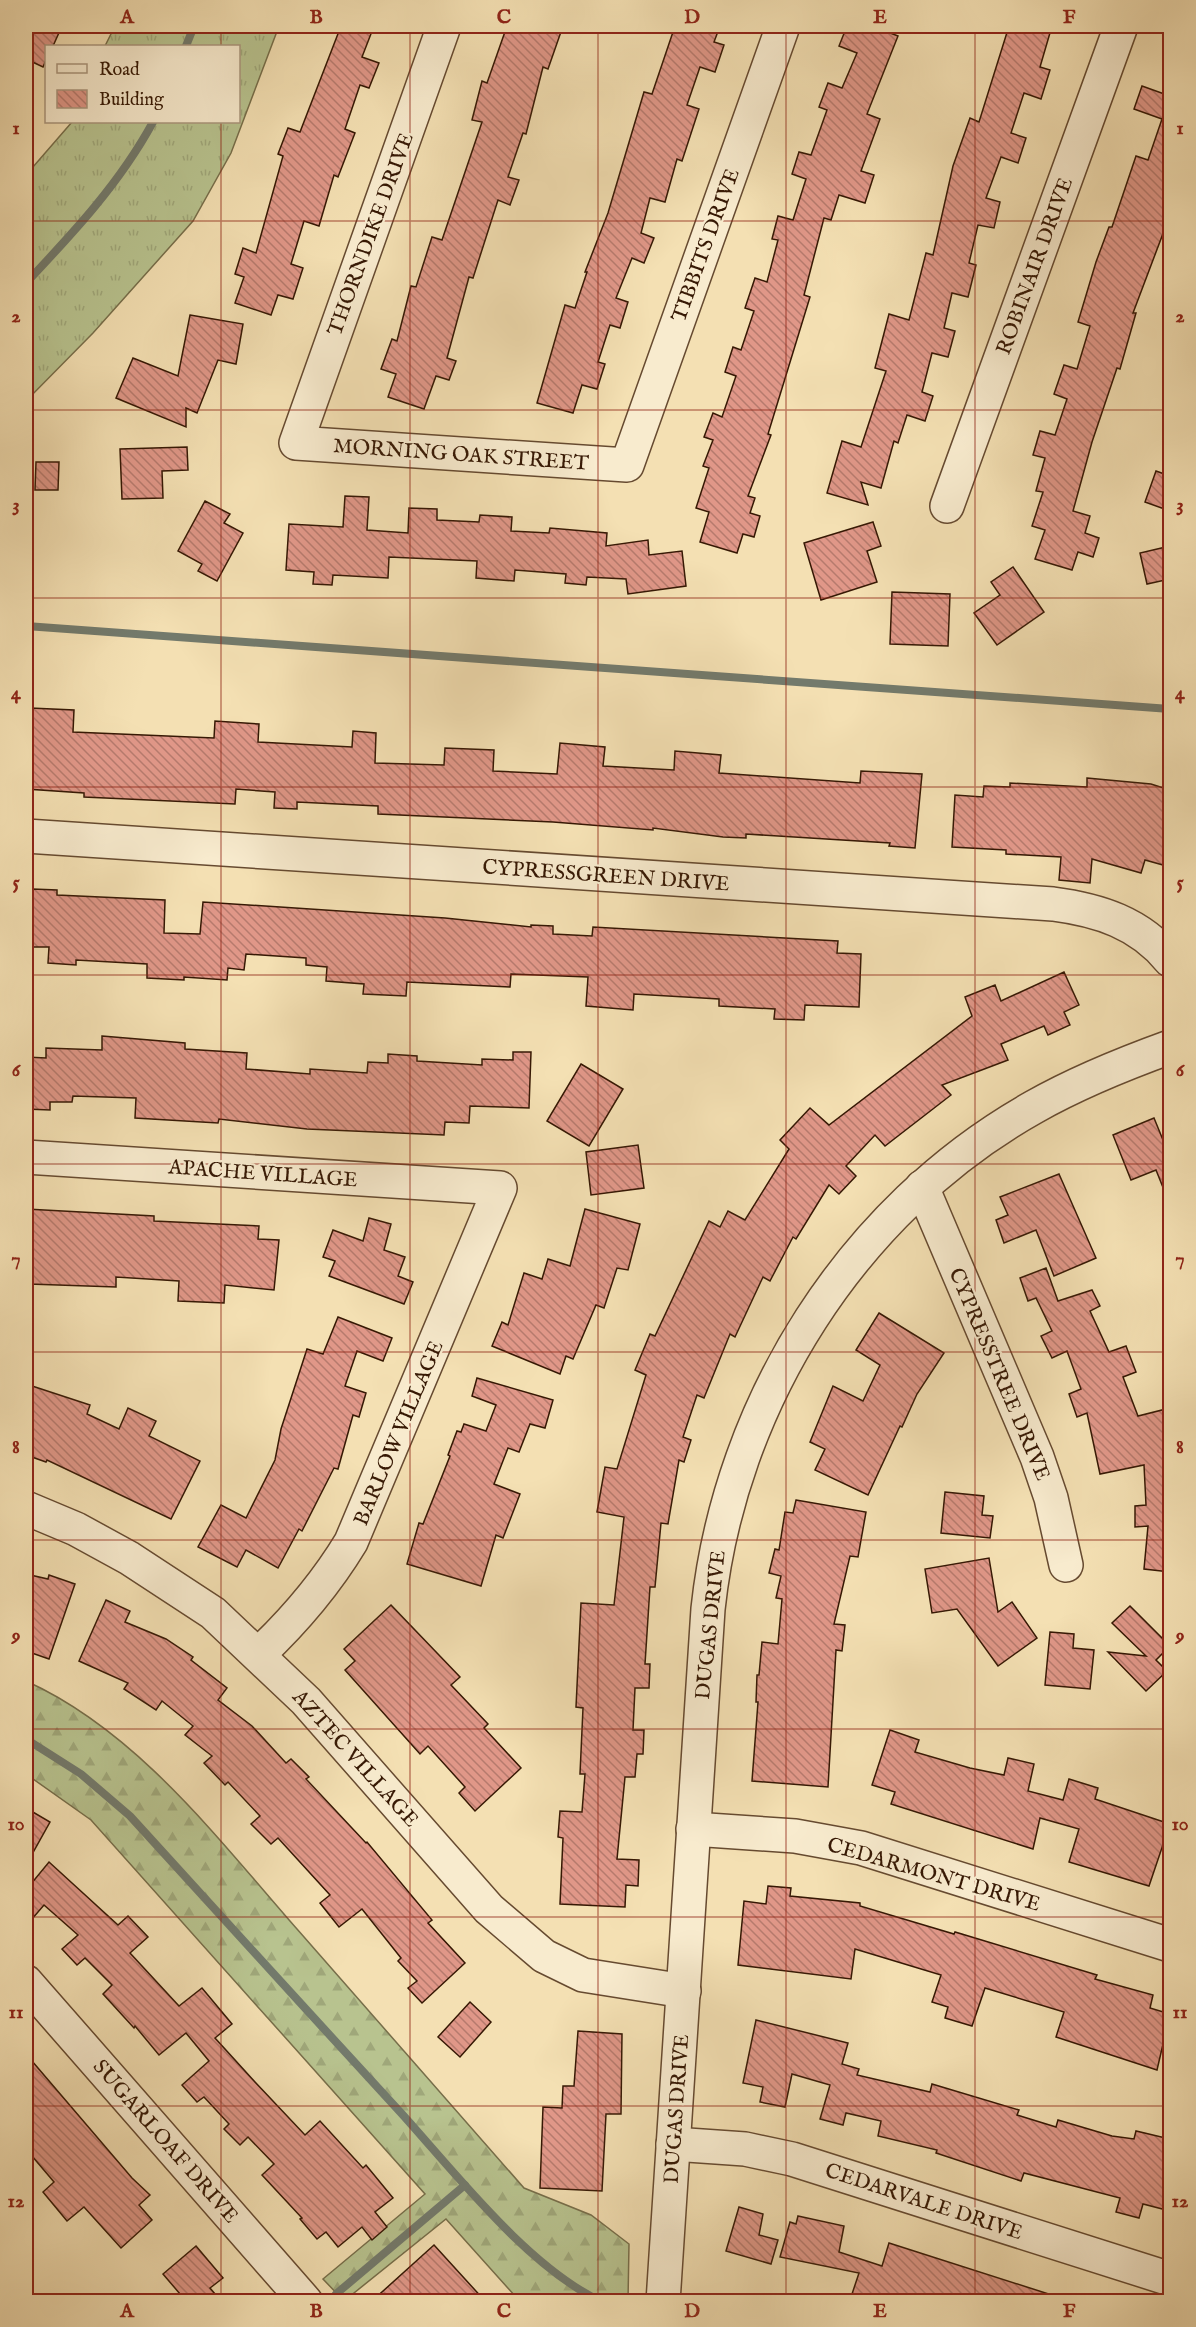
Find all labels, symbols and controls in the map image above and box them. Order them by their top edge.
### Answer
text: A [119,5,135,30]
text: B [309,5,323,30]
text: C [497,5,511,30]
text: D [684,5,700,30]
text: E [873,5,887,30]
text: F [1063,5,1076,30]
legend [45,45,240,123]
text: Road [99,59,140,82]
text: Building [99,89,164,112]
text: 1 [12,116,20,141]
text: 1 [1176,116,1184,141]
street label: THORNDIKE DRIVE [322,129,421,340]
street label: TIBBITS DRIVE [666,165,747,326]
street label: ROBINAIR DRIVE [991,174,1080,359]
text: 2 [11,304,21,329]
text: 2 [1175,304,1185,329]
street label: MORNING OAK STREET [332,433,590,478]
text: 3 [12,493,20,518]
text: 3 [1176,493,1184,518]
text: 4 [11,681,22,706]
text: 4 [1175,681,1186,706]
street label: CYPRESSGREEN DRIVE [481,854,730,899]
text: 5 [12,870,20,895]
text: 5 [1176,870,1184,895]
text: 6 [12,1058,22,1083]
text: 6 [1176,1058,1186,1083]
street label: APACHE VILLAGE [166,1154,358,1195]
text: 7 [11,1247,21,1272]
text: 7 [1175,1247,1185,1272]
street label: CYPRESSTREE DRIVE [942,1264,1056,1485]
street label: BARLOW VILLAGE [348,1337,451,1530]
text: 8 [12,1435,20,1460]
text: 8 [1176,1435,1184,1460]
street label: DUGAS DRIVE [690,1549,733,1701]
text: 9 [11,1623,21,1648]
text: 9 [1175,1623,1185,1648]
street label: AZTEC VILLAGE [285,1684,424,1833]
text: 10 [7,1812,25,1837]
text: 10 [1171,1812,1189,1837]
street label: CEDARMONT DRIVE [824,1832,1043,1919]
text: 11 [9,2000,23,2025]
text: 11 [1173,2000,1187,2025]
street label: DUGAS DRIVE [659,2033,696,2185]
street label: SUGARLOAF DRIVE [86,2054,244,2230]
street label: CEDARVALE DRIVE [821,2158,1026,2247]
text: 12 [8,2189,25,2214]
text: 12 [1172,2189,1189,2214]
text: A [119,2299,135,2324]
text: B [309,2299,323,2324]
text: C [497,2299,511,2324]
text: D [684,2299,700,2324]
text: E [873,2299,887,2324]
text: F [1063,2299,1076,2324]

